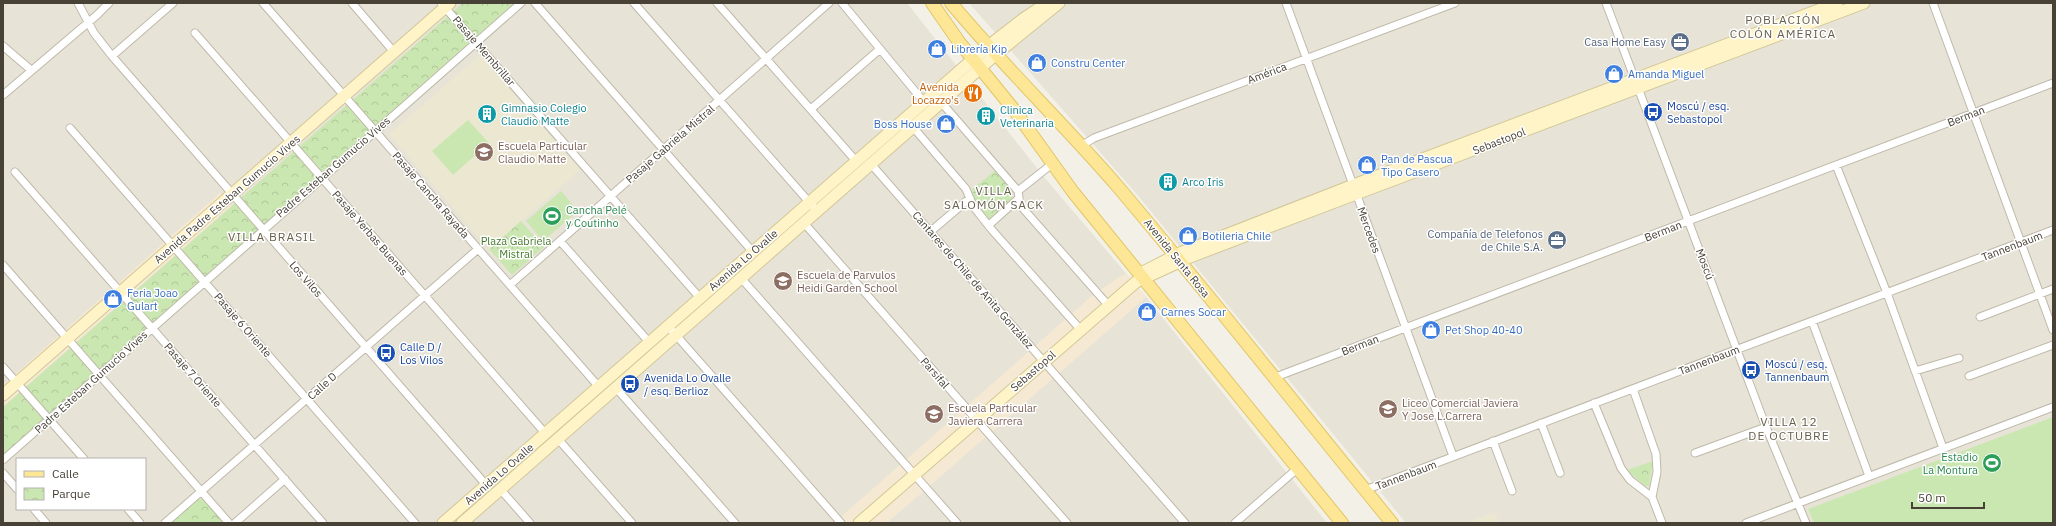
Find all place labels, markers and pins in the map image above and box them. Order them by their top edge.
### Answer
office icon: Casa Home Easy [1669,31,1691,53]
place label: Casa Home Easy [1584,35,1666,49]
shop icon: Librería Kip [926,38,948,60]
place label: Librería Kip [951,42,1007,56]
shop icon: Constru Center [1026,52,1048,74]
place label: Constru Center [1051,56,1125,70]
shop icon: Amanda Miguel [1603,63,1625,85]
place label: Amanda Miguel [1628,67,1704,81]
place label: Avenida Locazzo's [912,80,959,107]
restaurant icon: Avenida Locazzo's [962,82,984,104]
place label: Moscú / esq. Sebastopol [1667,99,1729,126]
place label: Gimnasio Colegio Claudio Matte [501,101,587,128]
bus stop icon: Moscú / esq. Sebastopol [1642,101,1664,123]
building icon: Gimnasio Colegio Claudio Matte [476,103,498,125]
place label: Clinica Veterinaria [1000,103,1054,130]
building icon: Clinica Veterinaria [975,105,997,127]
shop icon: Boss House [935,113,957,135]
place label: Boss House [874,117,932,131]
place label: Escuela Particular Claudio Matte [498,139,587,166]
school or university icon: Escuela Particular Claudio Matte [473,141,495,163]
place label: Pan de Pascua Tipo Casero [1381,152,1453,179]
shop icon: Pan de Pascua Tipo Casero [1356,154,1378,176]
building icon: Arco Iris [1157,171,1179,193]
place label: Arco Iris [1182,175,1224,189]
place label: Cancha Pelé y Coutinho [566,203,627,230]
sports icon: Cancha Pelé y Coutinho [541,205,563,227]
shop icon: Botileria Chile [1177,225,1199,247]
place label: Compañía de Telefonos de Chile S.A. [1428,227,1543,254]
place label: Botileria Chile [1202,229,1271,243]
office icon: Compañía de Telefonos de Chile S.A. [1546,229,1568,251]
place label: Escuela de Parvulos Heidi Garden School [797,268,898,295]
school or university icon: Escuela de Parvulos Heidi Garden School [772,270,794,292]
place label: Feria Joao Gulart [127,286,178,313]
shop icon: Feria Joao Gulart [102,288,124,310]
shop icon: Carnes Socar [1136,301,1158,323]
place label: Carnes Socar [1161,305,1226,319]
shop icon: Pet Shop 40-40 [1420,319,1442,341]
place label: Pet Shop 40-40 [1445,323,1523,337]
place label: Calle D / Los Vilos [400,340,443,367]
bus stop icon: Calle D / Los Vilos [375,342,397,364]
place label: Moscú / esq. Tannenbaum [1765,357,1829,384]
bus stop icon: Moscú / esq. Tannenbaum [1740,359,1762,381]
place label: Avenida Lo Ovalle / esq. Berlioz [644,371,731,398]
bus stop icon: Avenida Lo Ovalle / esq. Berlioz [619,373,641,395]
place label: Liceo Comercial Javiera Y Jose L.Carrera [1402,396,1518,423]
school or university icon: Liceo Comercial Javiera Y Jose L.Carrera [1377,398,1399,420]
place label: Escuela Particular Javiera Carrera [948,401,1037,428]
school or university icon: Escuela Particular Javiera Carrera [923,403,945,425]
place label: Estadio La Montura [1923,450,1978,477]
sports icon: Estadio La Montura [1981,452,2003,474]

